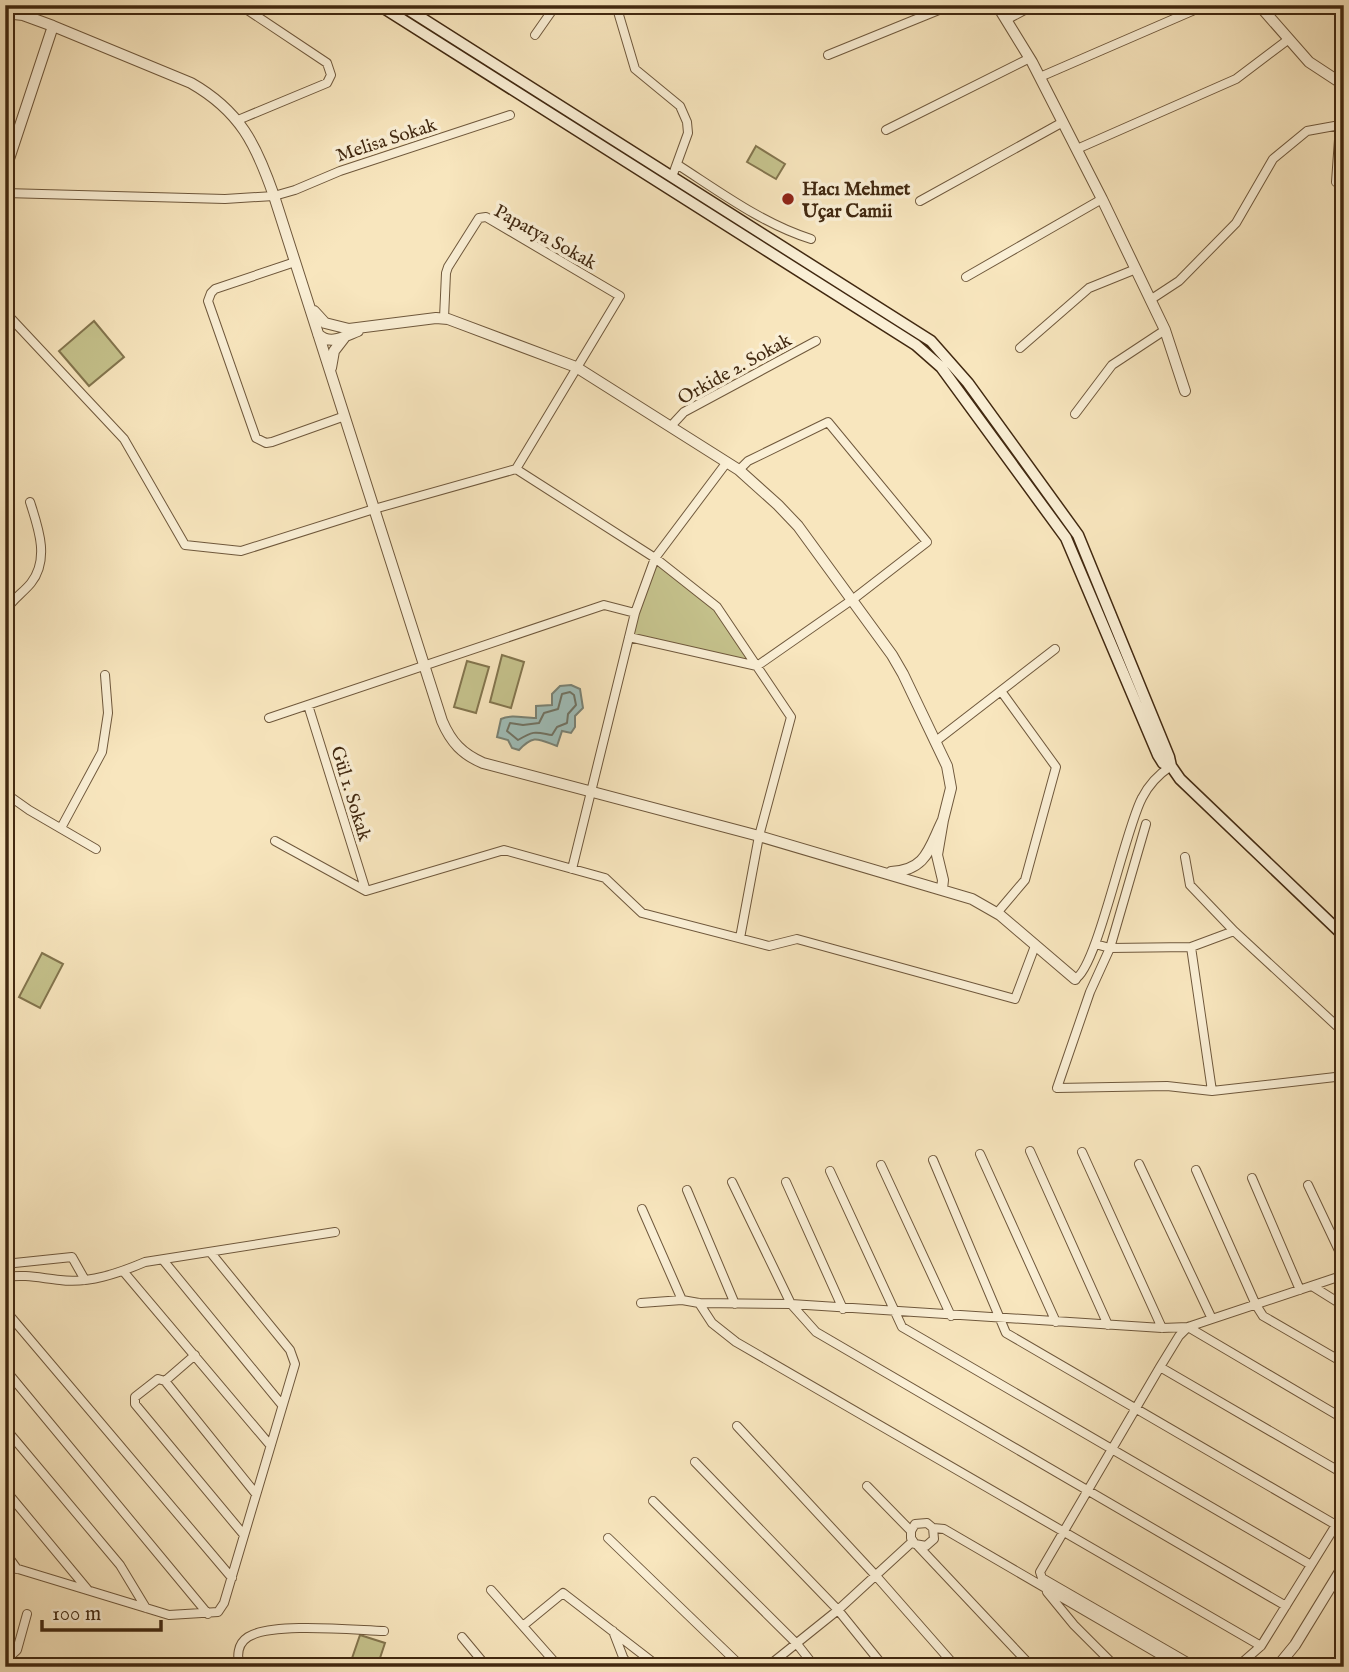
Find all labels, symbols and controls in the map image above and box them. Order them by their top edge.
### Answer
street label: Melisa Sokak [333,113,441,168]
place label: Hacı Mehmet Uçar Camii [801,178,911,224]
marker: Hacı Mehmet Uçar Camii [780,191,796,207]
street label: Papatya Sokak [489,200,601,276]
street label: Orkide 2. Sokak [674,328,797,411]
street label: Gül 1. Sokak [324,743,376,845]
scale bar [42,1588,161,1632]
text: 100 m [52,1601,101,1628]

